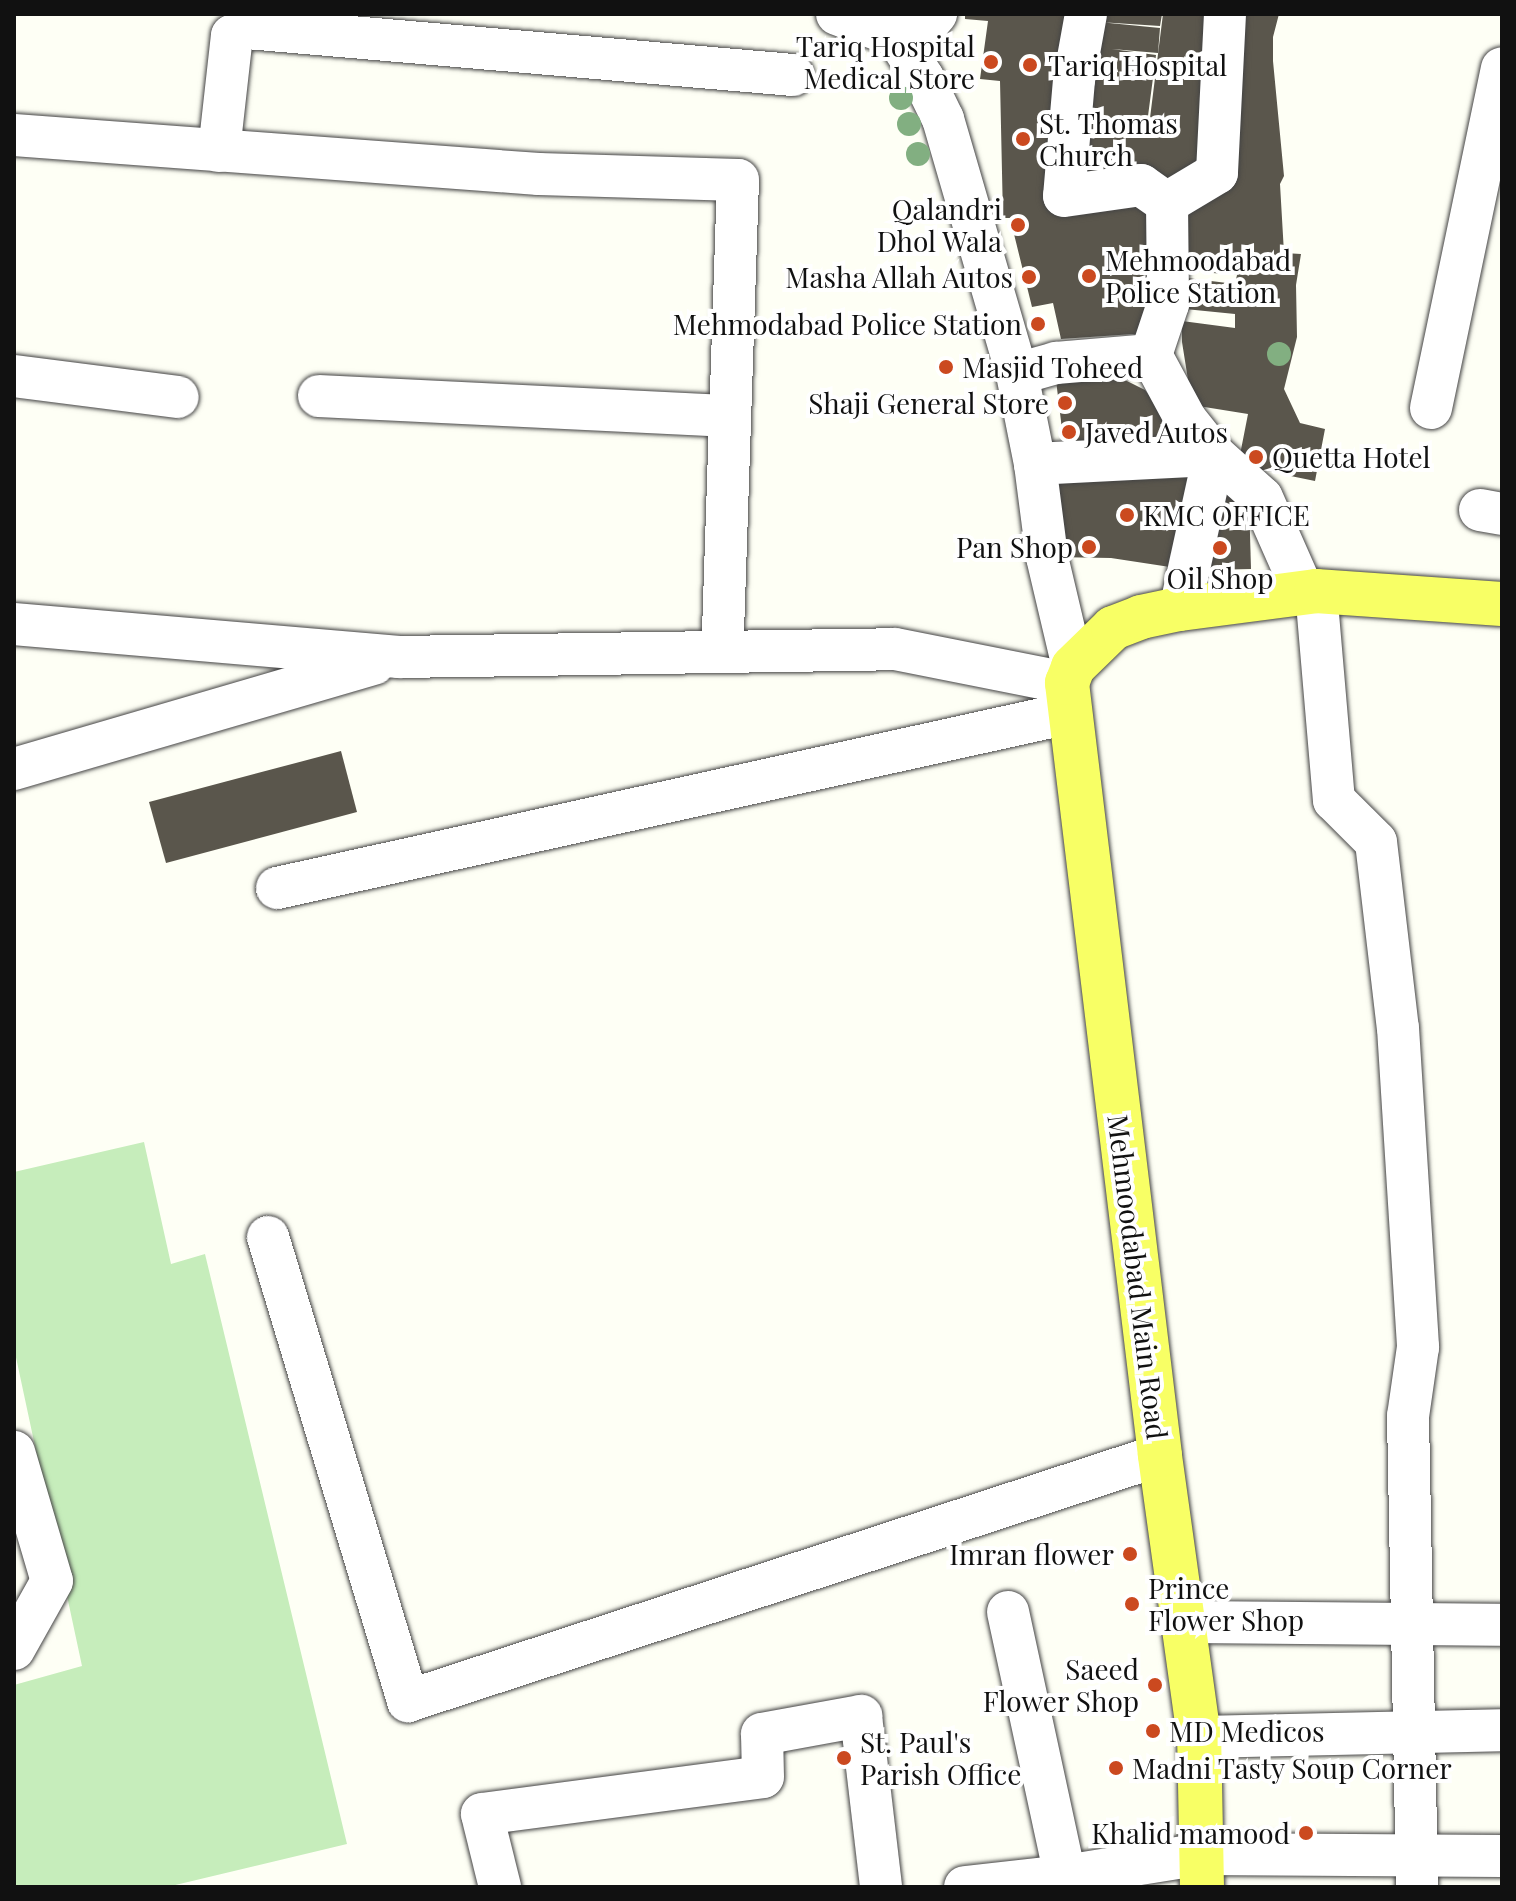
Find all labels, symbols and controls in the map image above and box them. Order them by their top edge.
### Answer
place label: Tariq Hospital Medical Store [796,29,975,95]
place label: Tariq Hospital [1048,48,1227,82]
marker: Tariq Hospital Medical Store [982,53,1000,71]
marker: Tariq Hospital [1019,54,1041,76]
place label: St. Thomas Church [1039,106,1178,172]
marker: St. Thomas Church [1014,130,1032,148]
place label: Qalandri Dhol Wala [876,192,1002,258]
marker: Qalandri Dhol Wala [1009,216,1027,234]
place label: Mehmoodabad Police Station [1105,243,1291,309]
place label: Masha Allah Autos [783,260,1013,294]
marker: Mehmoodabad Police Station [1080,267,1098,285]
marker: Masha Allah Autos [1020,268,1038,286]
place label: Mehmodabad Police Station [673,307,1022,341]
marker: Mehmodabad Police Station [1029,315,1047,333]
place label: Masjid Toheed [962,350,1144,384]
marker: Masjid Toheed [937,358,955,376]
place label: Shaji General Store [808,386,1049,420]
marker: Shaji General Store [1056,394,1074,412]
place label: Javed Autos [1085,415,1229,449]
marker: Javed Autos [1060,423,1078,441]
place label: Quetta Hotel [1272,440,1431,474]
marker: Quetta Hotel [1247,448,1265,466]
place label: KMC OFFICE [1143,498,1310,532]
marker: KMC OFFICE [1118,506,1136,524]
place label: Pan Shop [956,530,1073,564]
marker: Pan Shop [1080,538,1098,556]
marker: Oil Shop [1211,539,1229,557]
place label: Oil Shop [1166,561,1274,595]
street label: Mehmoodabad Main Road [1101,1113,1175,1441]
place label: Imran flower [949,1537,1114,1571]
marker: Imran flower [1121,1545,1139,1563]
place label: Prince Flower Shop [1148,1571,1305,1637]
marker: Prince Flower Shop [1123,1595,1141,1613]
place label: Saeed Flower Shop [982,1652,1139,1718]
marker: Saeed Flower Shop [1146,1676,1164,1694]
place label: MD Medicos [1169,1714,1325,1748]
marker: MD Medicos [1144,1722,1162,1740]
place label: St. Paul's Parish Office [860,1725,1021,1791]
marker: St. Paul's Parish Office [835,1749,853,1767]
place label: Madni Tasty Soup Corner [1132,1751,1453,1785]
marker: Madni Tasty Soup Corner [1107,1759,1125,1777]
place label: Khalid mamood [1091,1816,1290,1850]
marker: Khalid mamood [1297,1824,1315,1842]

